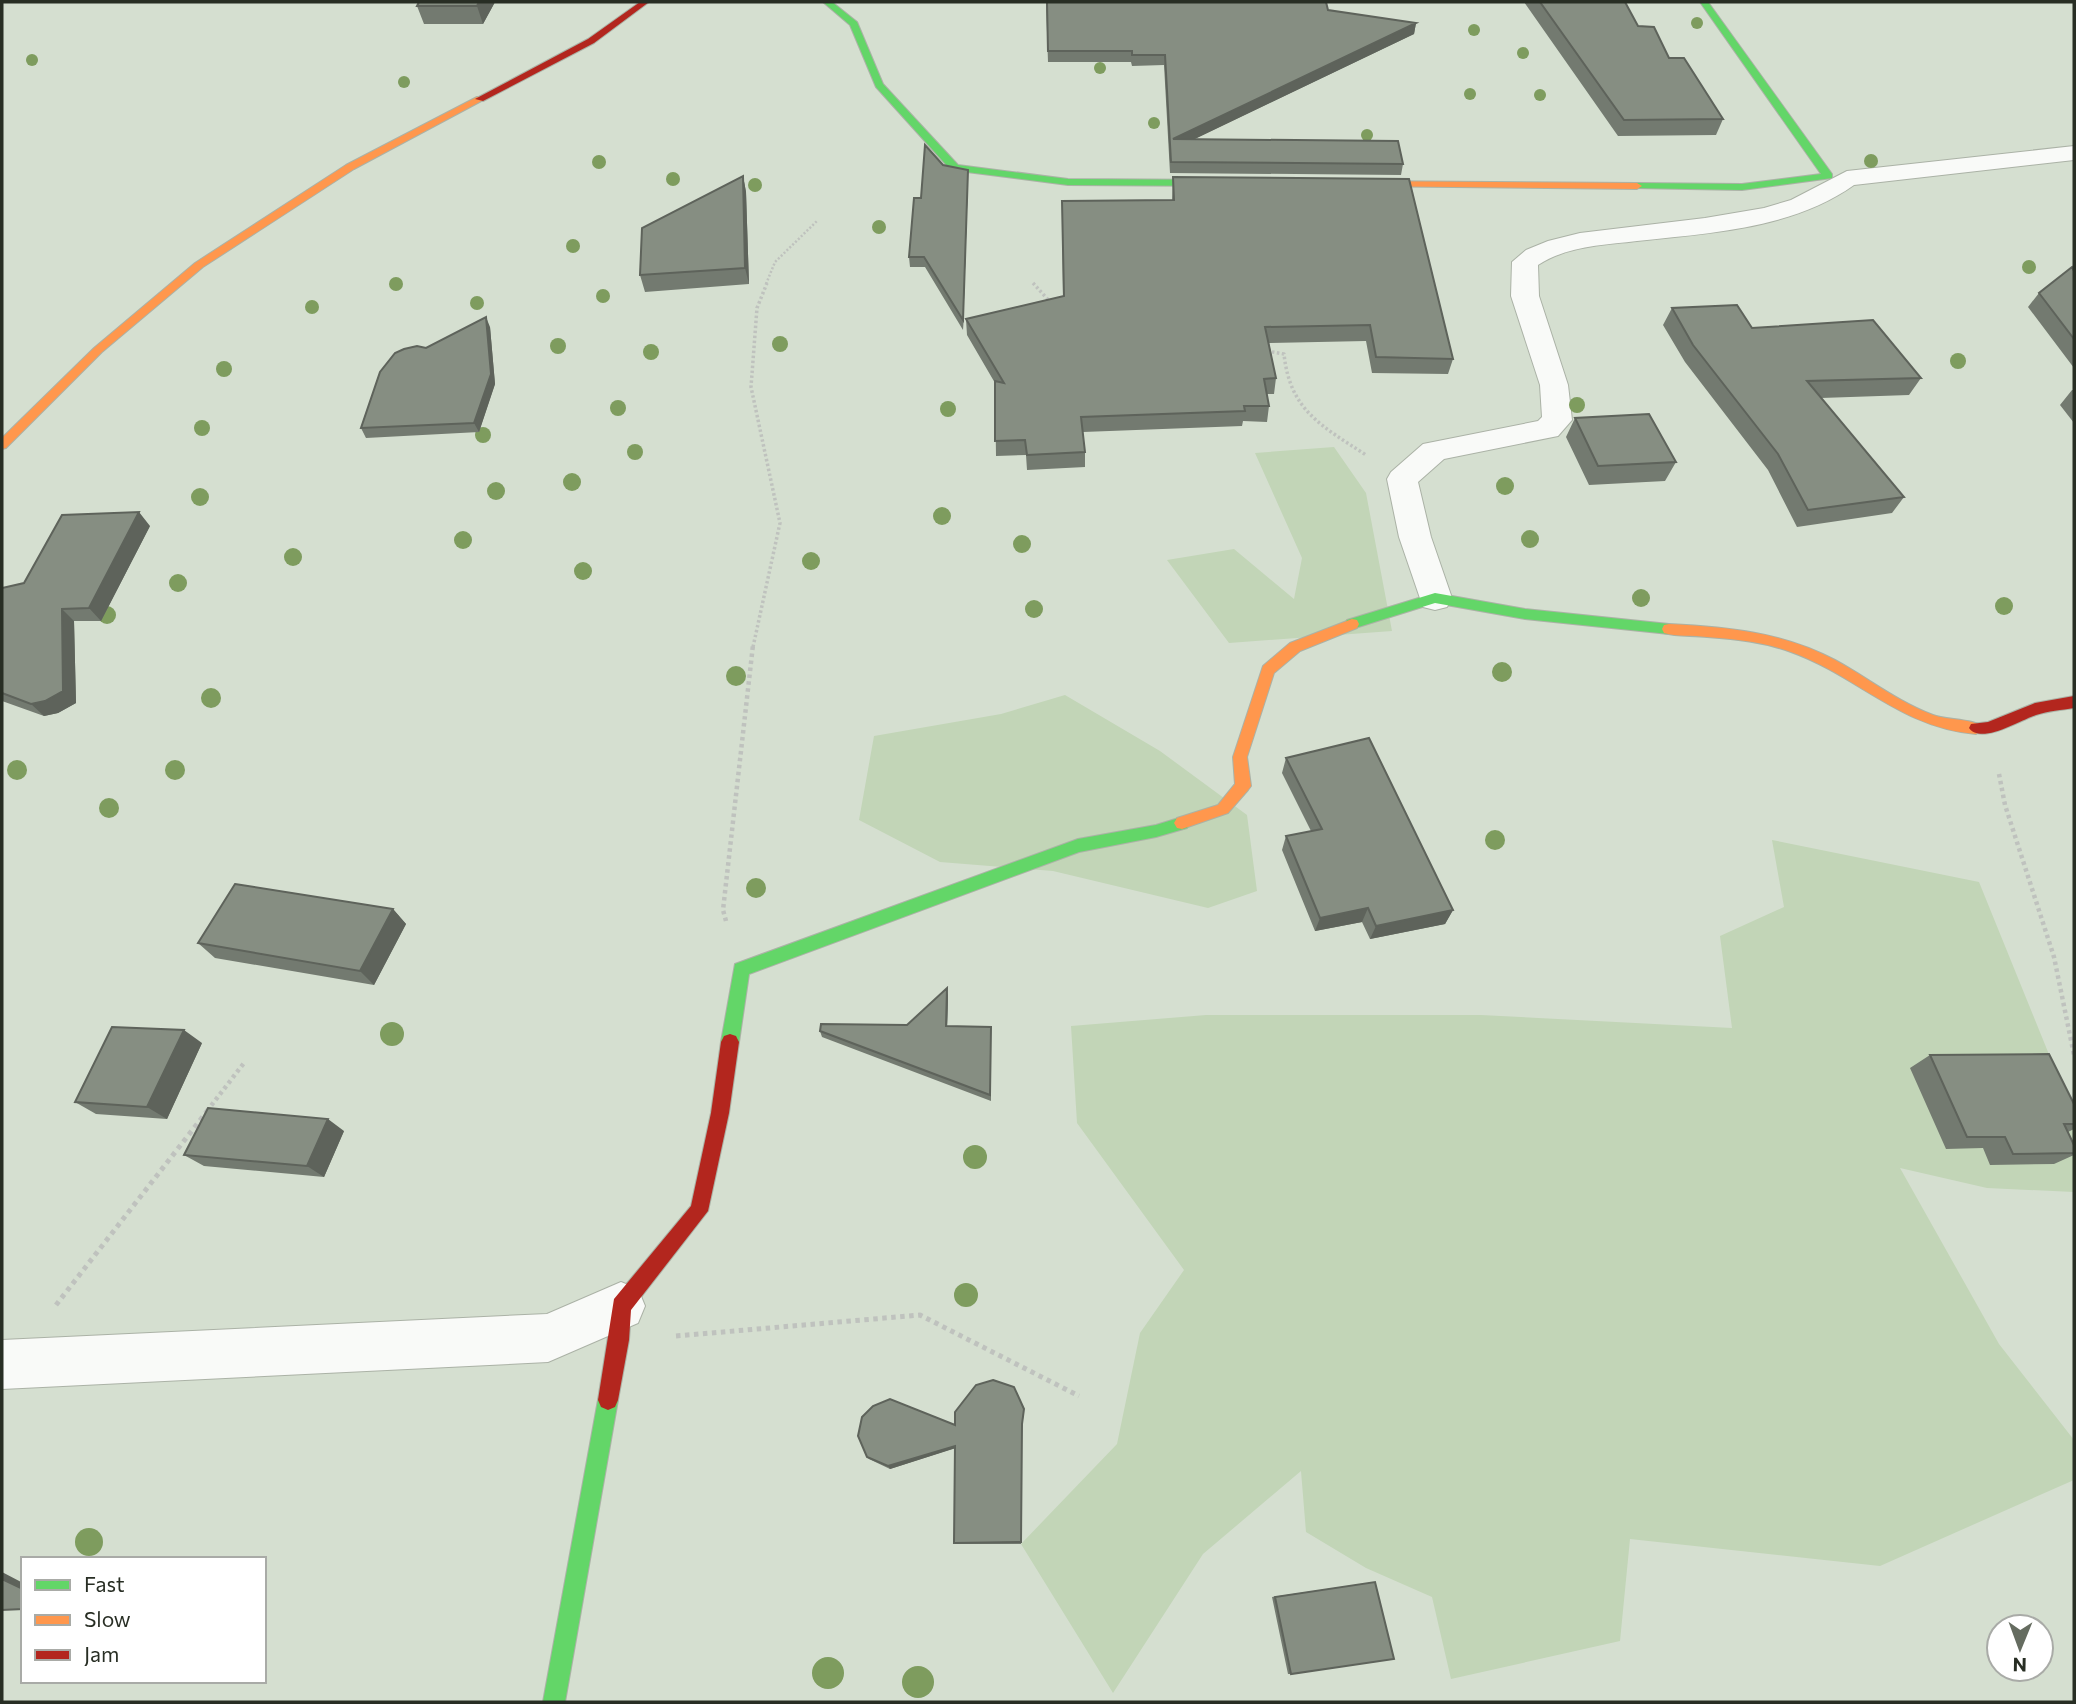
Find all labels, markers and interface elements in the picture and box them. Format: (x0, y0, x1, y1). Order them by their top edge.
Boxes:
legend (21, 1557, 266, 1683)
text: Fast (84, 1571, 125, 1596)
text: Slow (84, 1606, 131, 1631)
north arrow (1985, 1613, 2055, 1683)
text: Jam (84, 1641, 119, 1666)
text: N (2012, 1654, 2027, 1677)

